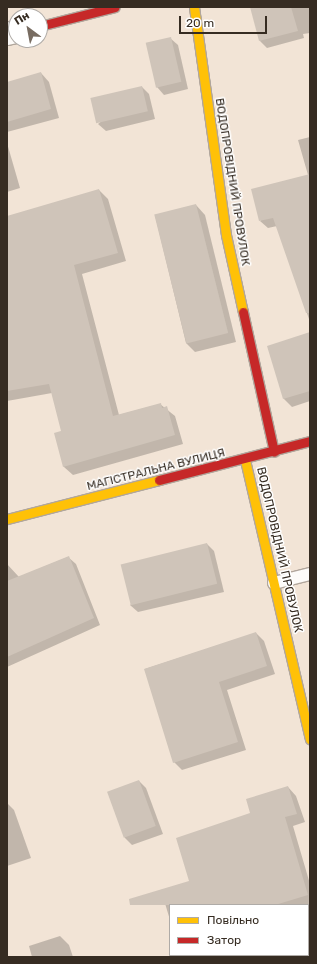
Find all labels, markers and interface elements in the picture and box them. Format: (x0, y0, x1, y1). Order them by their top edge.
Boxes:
north arrow (8, 8, 48, 48)
scale bar (181, 8, 269, 34)
text: Пн (12, 9, 32, 28)
text: 20 m (186, 16, 214, 30)
street label: ВОДОПРОВІДНИЙ ПРОВУЛОК (212, 97, 252, 267)
street label: МАГІСТРАЛЬНА ВУЛИЦЯ (85, 446, 227, 494)
street label: ВОДОПРОВІДНИЙ ПРОВУЛОК (253, 466, 305, 634)
legend (169, 904, 309, 956)
text: Повільно (207, 913, 259, 927)
text: Затор (207, 933, 241, 947)

